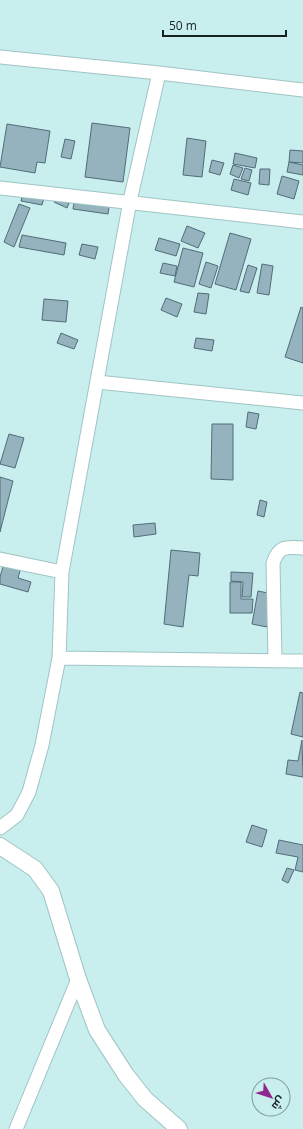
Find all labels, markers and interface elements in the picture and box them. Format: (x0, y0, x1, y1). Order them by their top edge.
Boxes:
scale bar (163, 12, 286, 38)
text: 50 m (169, 17, 197, 34)
north arrow (251, 1077, 291, 1117)
text: ش (269, 1093, 289, 1114)

